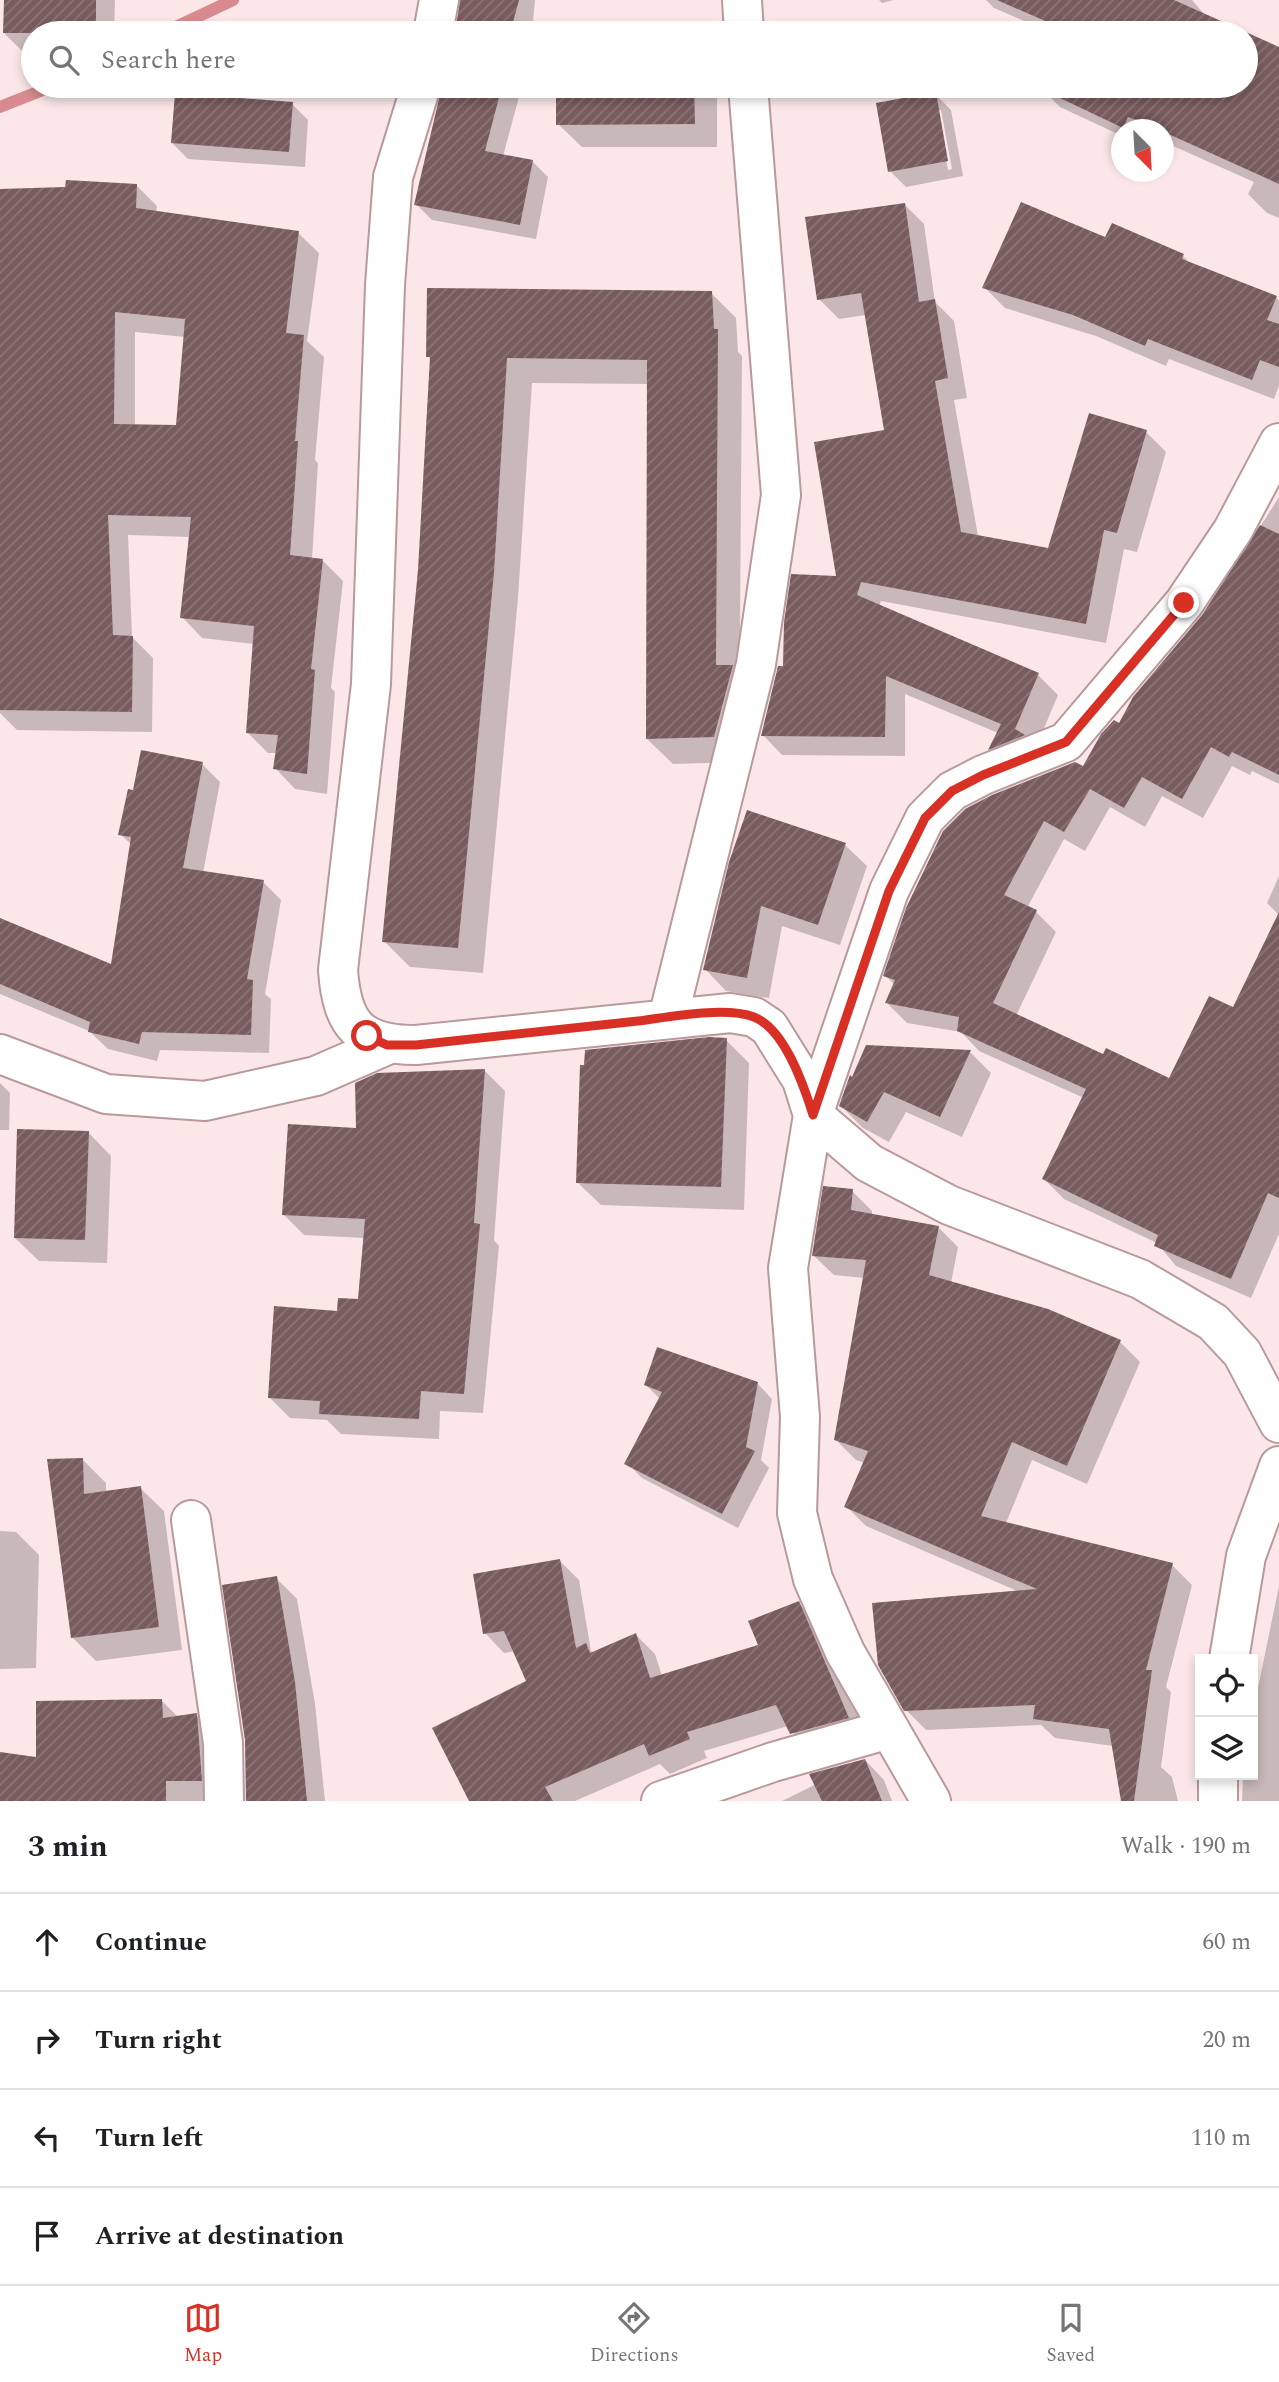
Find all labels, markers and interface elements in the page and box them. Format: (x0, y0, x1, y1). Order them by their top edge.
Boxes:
search box (21, 21, 1258, 98)
text: Search here (101, 40, 236, 80)
icon: search (45, 41, 83, 79)
north arrow (1111, 119, 1174, 182)
route end (1168, 587, 1199, 618)
route start (351, 1020, 382, 1051)
map controls (1195, 1654, 1258, 1780)
button: locate (1195, 1654, 1258, 1717)
button: layers (1195, 1717, 1258, 1780)
text: 3 min (28, 1824, 108, 1870)
text: Walk · 190 m (1121, 1829, 1251, 1864)
text: Continue (95, 1922, 207, 1962)
icon: ahead (28, 1923, 66, 1961)
text: 60 m (1202, 1925, 1251, 1960)
text: Turn right (95, 2020, 222, 2060)
icon: right (28, 2021, 66, 2059)
text: 20 m (1202, 2023, 1251, 2058)
text: Turn left (95, 2118, 203, 2158)
icon: left (28, 2119, 66, 2157)
text: 110 m (1191, 2121, 1251, 2156)
text: Arrive at destination (95, 2216, 344, 2256)
icon: arrive (28, 2217, 66, 2255)
tab: Map (184, 2299, 222, 2370)
tab: Directions (590, 2299, 679, 2370)
tab: Saved (1046, 2299, 1095, 2370)

